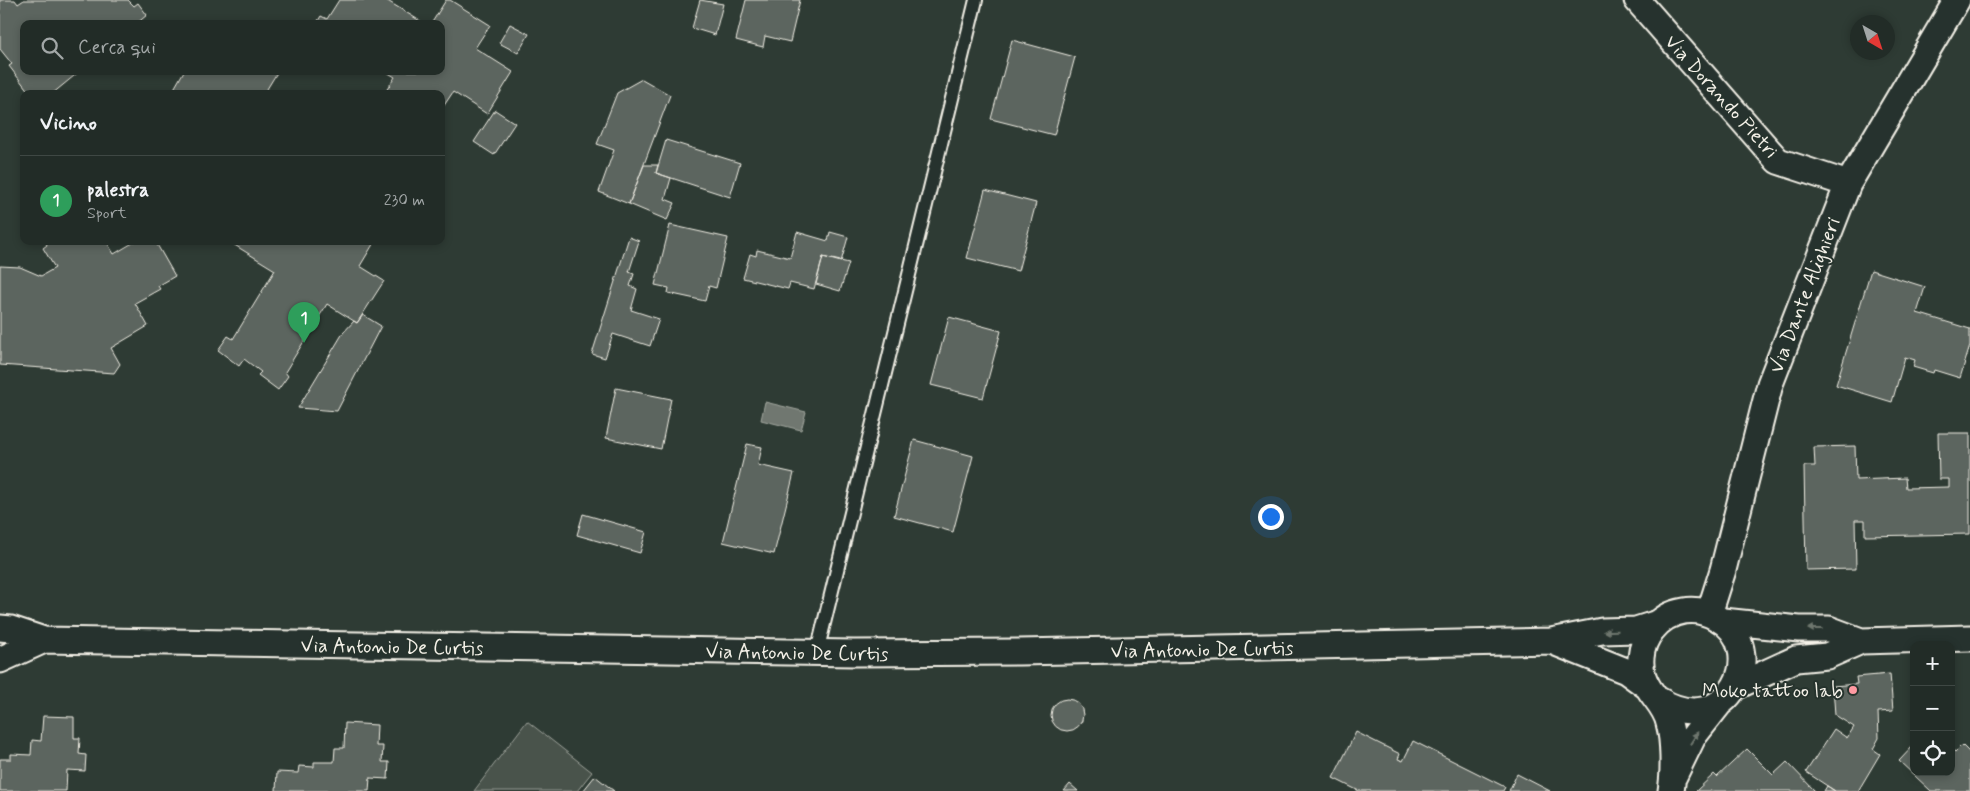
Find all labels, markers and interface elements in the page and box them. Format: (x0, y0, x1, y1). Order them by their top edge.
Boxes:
north arrow (1850, 15, 1895, 60)
search box (20, 20, 445, 75)
street label: Via Dorando Pietri (1658, 29, 1784, 165)
icon: search (38, 34, 66, 62)
text: Cerca qui (78, 35, 156, 60)
text: Vicino (40, 109, 97, 137)
text: palestra (87, 178, 149, 203)
text: 1 (52, 190, 60, 211)
text: 230 m (384, 190, 425, 211)
text: Sport (87, 203, 127, 224)
street label: Via Dante Alighieri (1763, 214, 1848, 377)
pin: 1 (288, 302, 320, 343)
your location (1258, 504, 1284, 530)
one-way arrow (1806, 625, 1822, 633)
one-way arrow (1603, 627, 1619, 635)
street label: Via Antonio De Curtis (300, 632, 484, 663)
street label: Via Antonio De Curtis (1110, 635, 1294, 666)
street label: Via Antonio De Curtis (705, 638, 889, 669)
map controls (1910, 641, 1955, 776)
button: + (1910, 641, 1955, 686)
place label: Moko tattoo lab (1702, 678, 1843, 705)
marker: Moko tattoo lab (1847, 684, 1859, 696)
button: − (1910, 686, 1955, 731)
one-way arrow (1689, 731, 1698, 745)
button: locate (1910, 731, 1955, 776)

